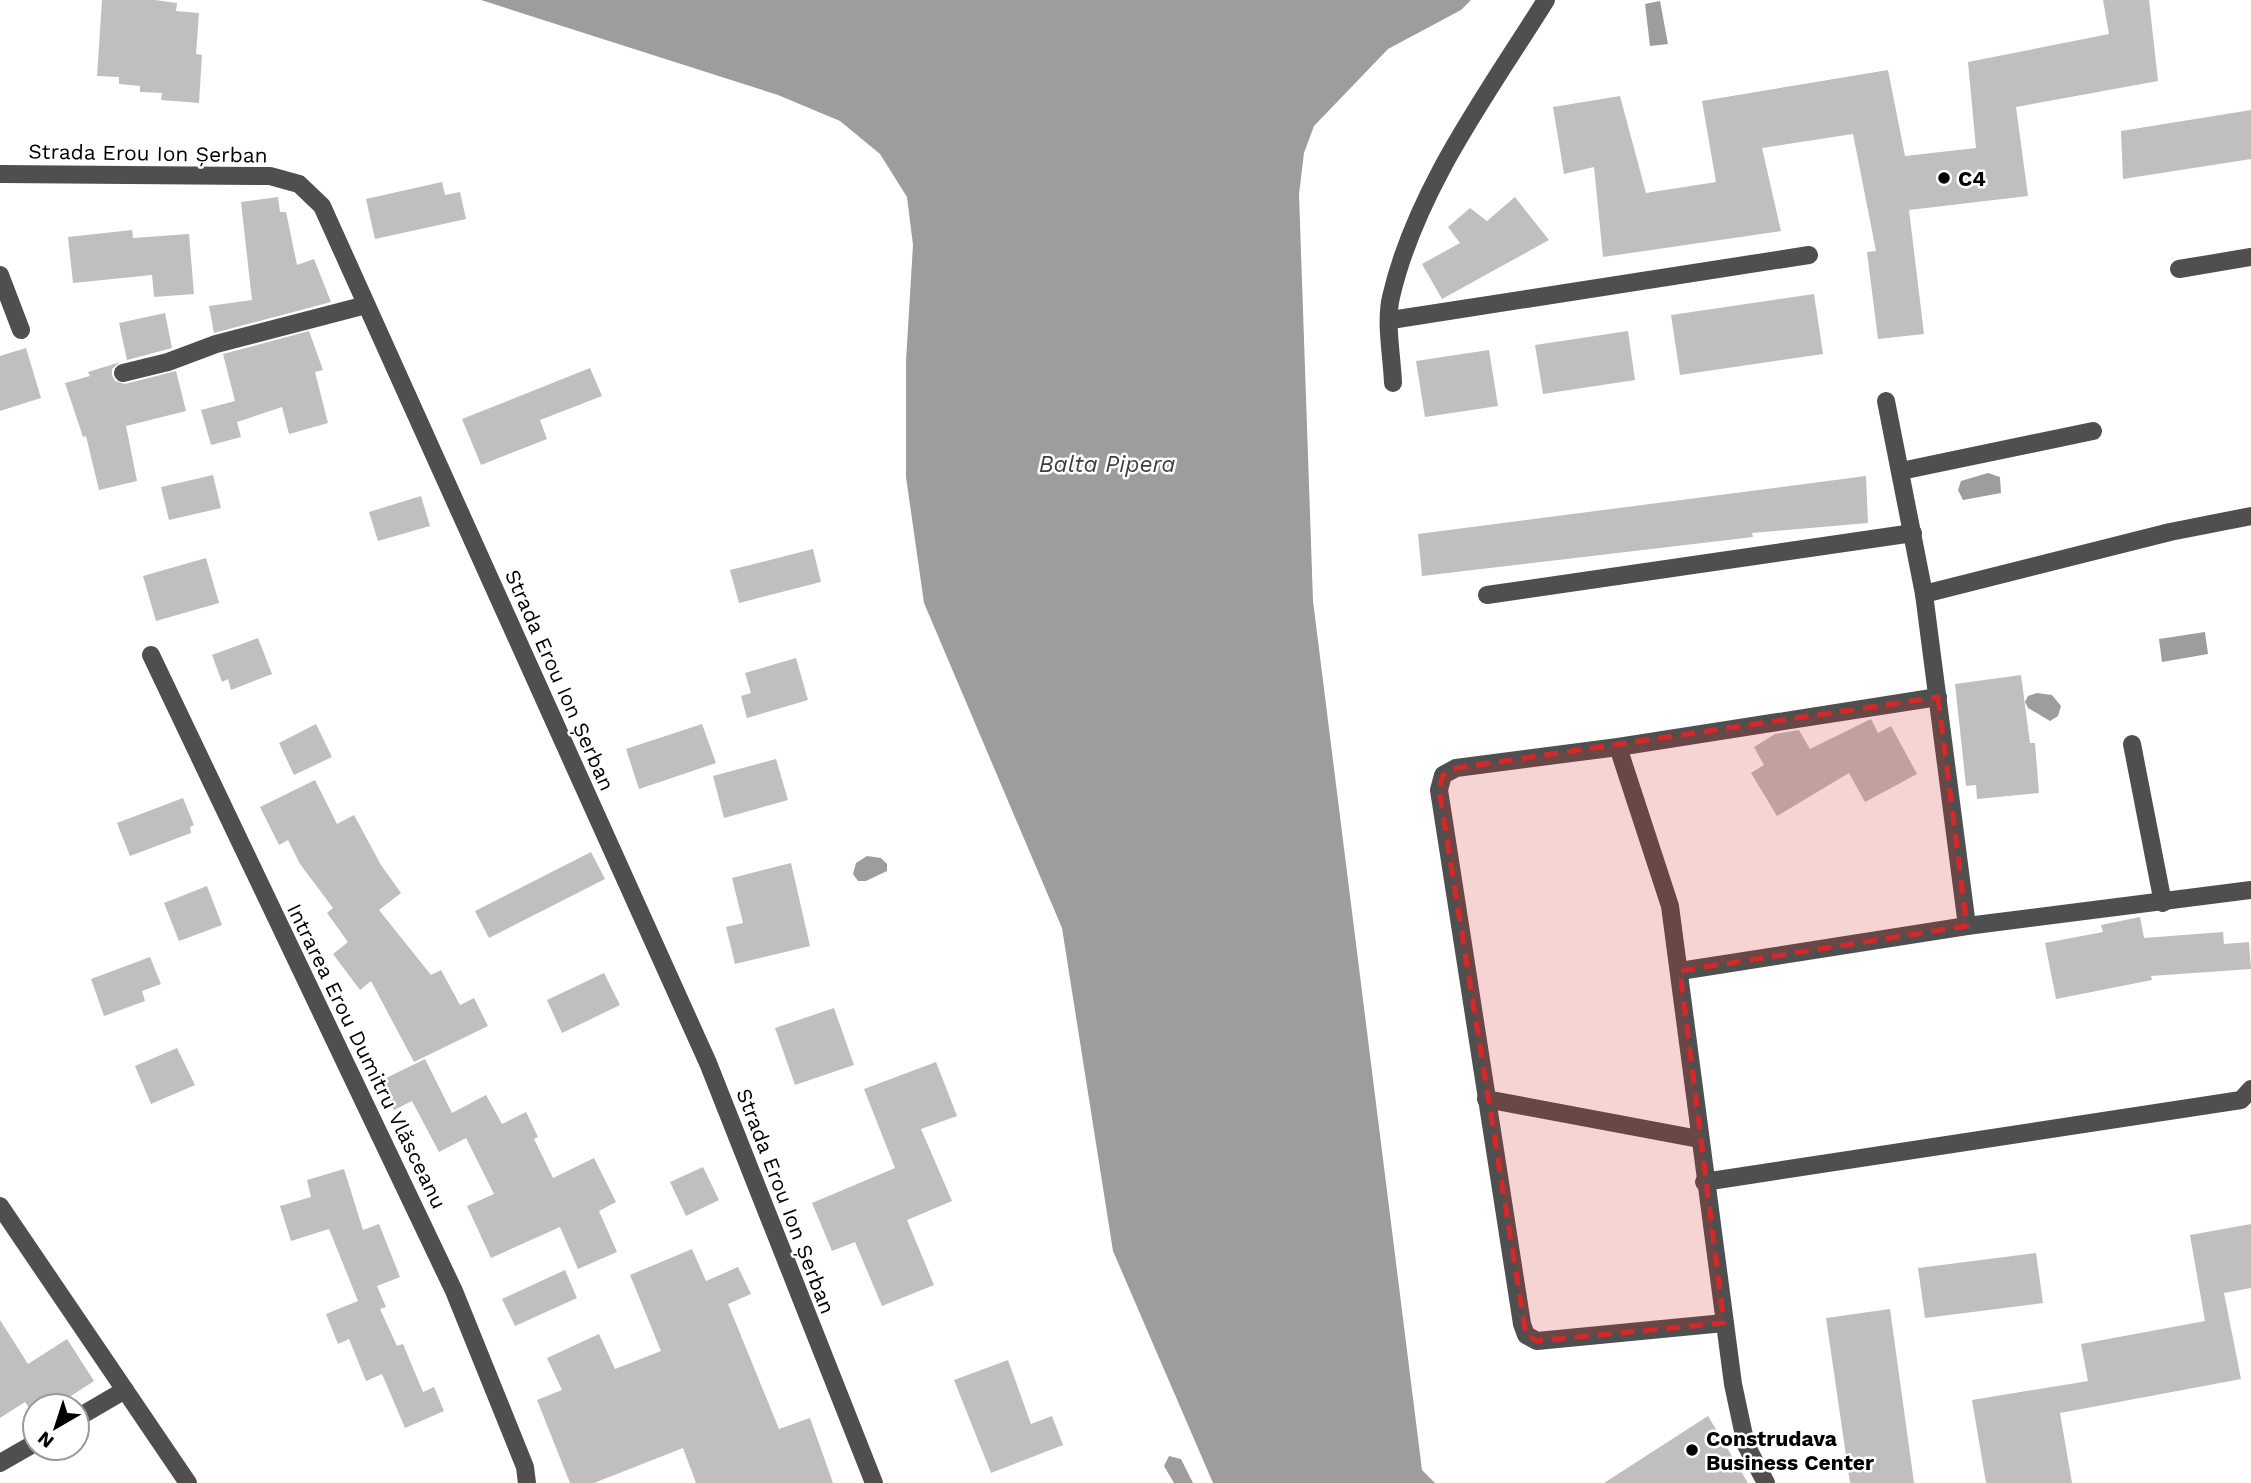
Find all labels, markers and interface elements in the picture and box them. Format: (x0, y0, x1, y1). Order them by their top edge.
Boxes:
street label: Strada Erou Ion Șerban (28, 138, 268, 168)
place label: C4 (1958, 166, 1986, 191)
marker: C4 (1936, 170, 1952, 186)
water label: Balta Pipera (1039, 451, 1175, 478)
street label: Strada Erou Ion Șerban (500, 566, 620, 794)
street label: Intrarea Erou Dumitru Vlăsceanu (282, 899, 452, 1213)
street label: Strada Erou Ion Șerban (731, 1085, 841, 1317)
north arrow (21, 1392, 91, 1462)
text: N (33, 1426, 58, 1453)
place label: Construdava Business Center (1706, 1426, 1874, 1475)
marker: Construdava Business Center (1684, 1442, 1700, 1458)

